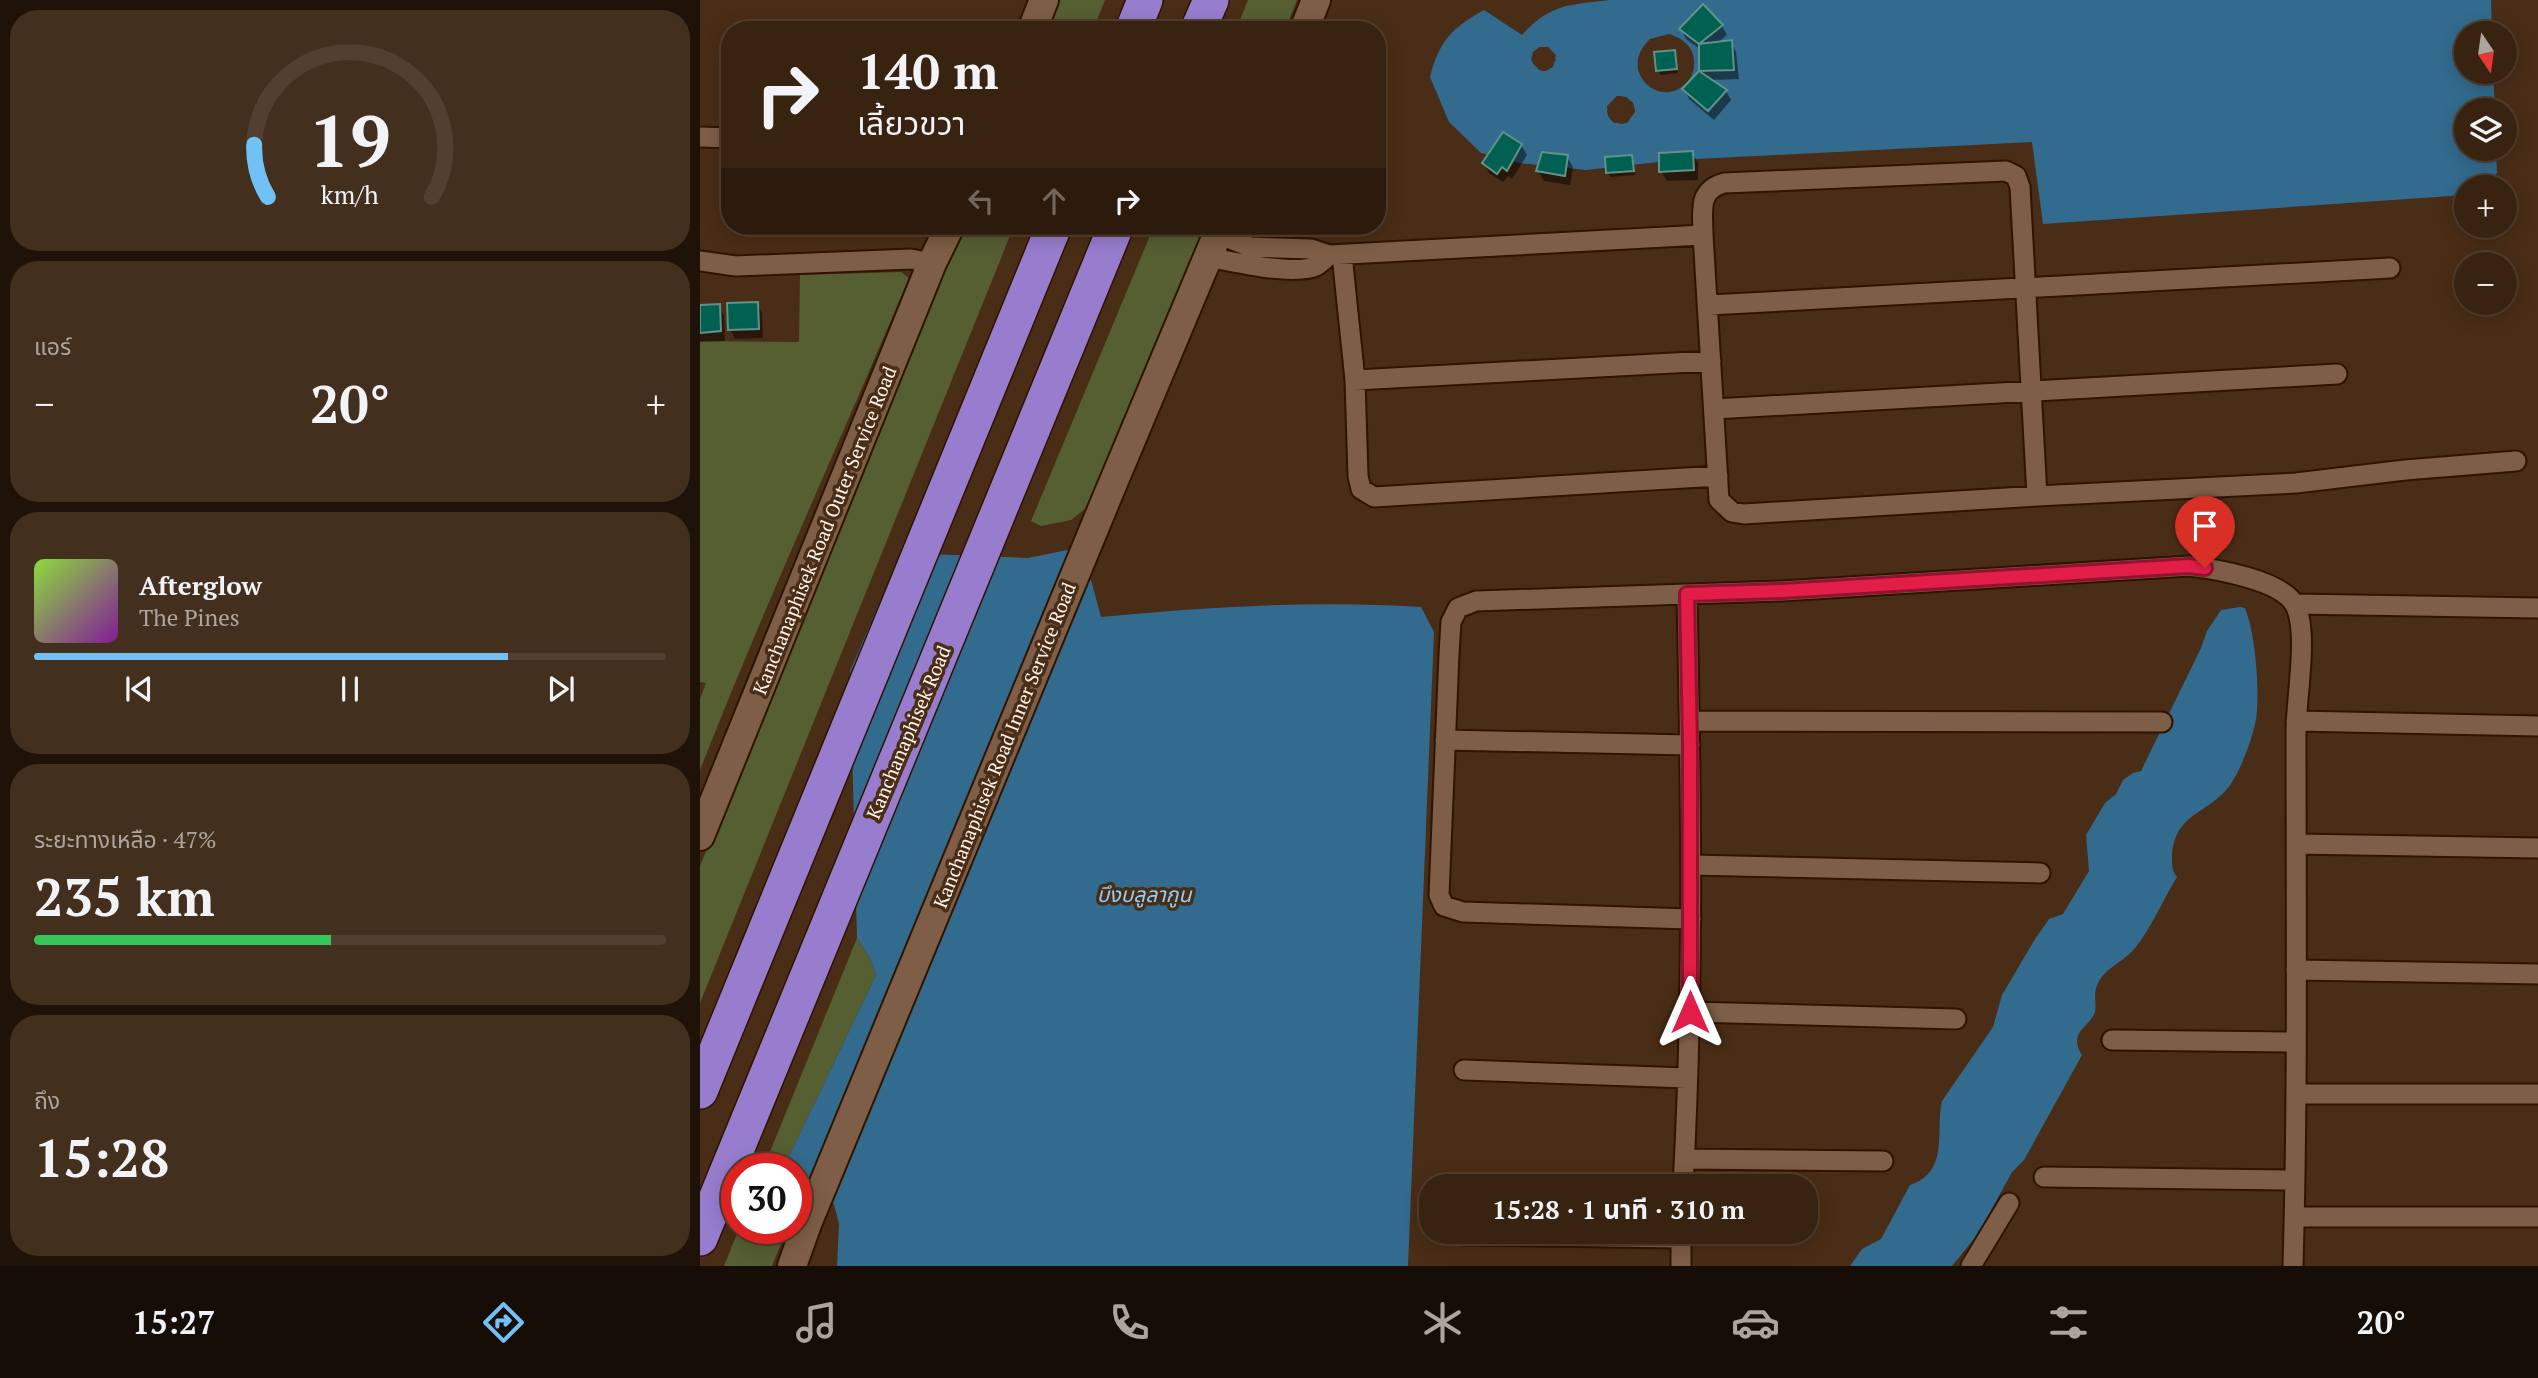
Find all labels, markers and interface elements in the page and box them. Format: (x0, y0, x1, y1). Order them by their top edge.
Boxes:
north arrow (2454, 21, 2516, 84)
map controls (2454, 21, 2517, 315)
text: 140 m (857, 38, 999, 103)
icon: right (742, 49, 833, 140)
text: 19 (309, 91, 391, 188)
button: layers (2454, 98, 2517, 161)
text: เลี้ยวขวา (857, 102, 965, 144)
button: + (2454, 175, 2517, 238)
text: km/h (321, 177, 379, 210)
icon: left (962, 182, 1000, 220)
icon: ahead (1035, 182, 1073, 220)
icon: right (1108, 182, 1146, 220)
button: − (2454, 252, 2517, 315)
text: แอร์ (34, 331, 71, 362)
street label: Kanchanaphisek Road Outer Service Road (747, 362, 902, 698)
text: 20° (310, 369, 390, 438)
text: − (34, 379, 54, 429)
text: + (646, 379, 666, 429)
pin (2175, 496, 2235, 568)
icon: arrive (2186, 507, 2224, 545)
text: Afterglow (139, 568, 262, 602)
street label: Kanchanaphisek Road Inner Service Road (927, 578, 1081, 911)
text: The Pines (139, 602, 240, 633)
street label: Kanchanaphisek Road (860, 641, 956, 822)
icon: previous (120, 670, 158, 708)
icon: pause (331, 670, 369, 708)
icon: next (542, 670, 580, 708)
text: ระยะทางเหลือ · 47% (34, 824, 217, 855)
text: 235 km (34, 862, 215, 931)
water label: บึงบลูลากูน (1097, 880, 1192, 908)
position arrow (1653, 975, 1727, 1049)
text: ถึง (34, 1085, 60, 1116)
text: 15:28 (34, 1123, 169, 1192)
speed limit sign: 30 (721, 1153, 812, 1244)
text: 15:28 · 1 นาที · 310 m (1492, 1192, 1745, 1226)
icon: directions (479, 1298, 528, 1347)
icon: music (792, 1298, 841, 1347)
icon: phone (1105, 1298, 1154, 1347)
icon: climate (1418, 1298, 1467, 1347)
icon: car (1731, 1298, 1780, 1347)
icon: filters (2044, 1298, 2093, 1347)
text: 15:27 (132, 1301, 215, 1343)
text: 20° (2357, 1301, 2406, 1343)

